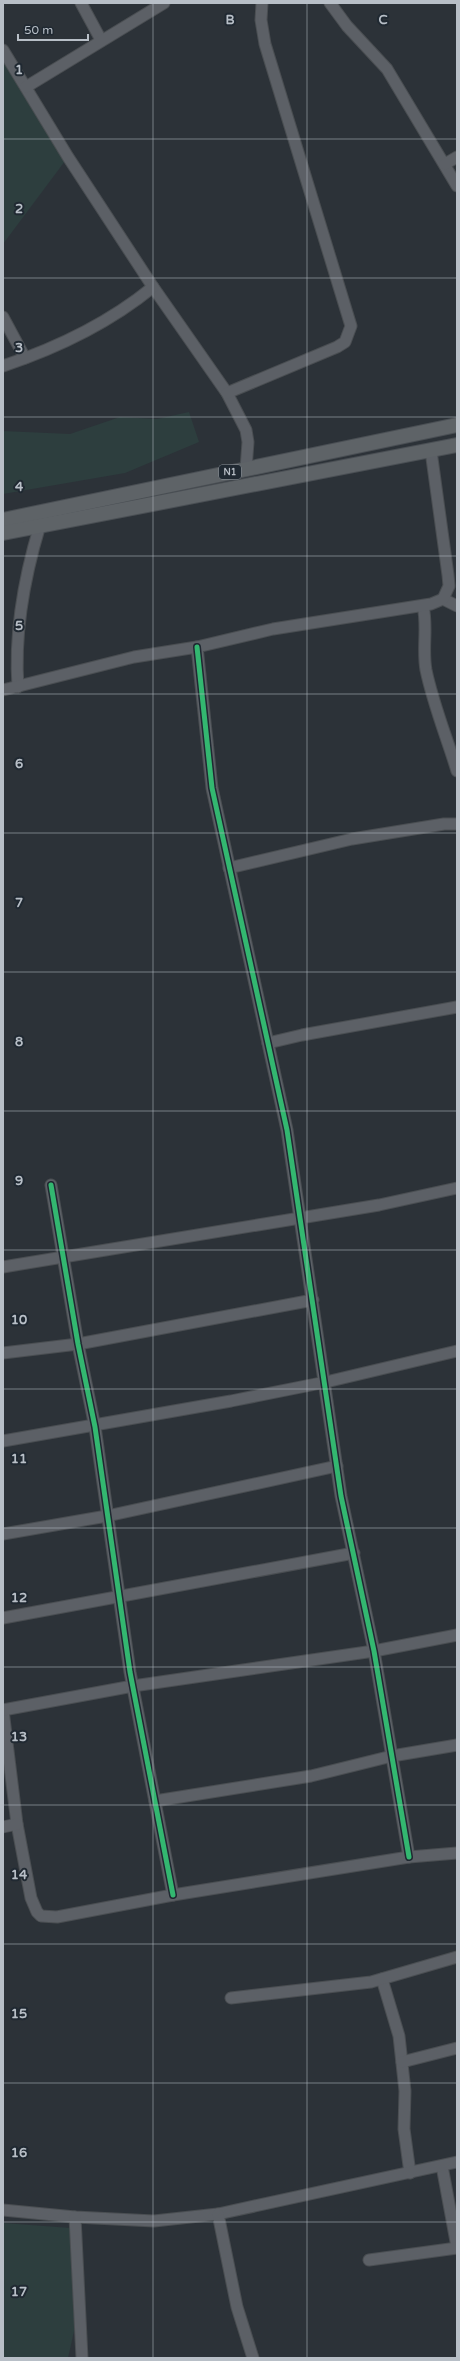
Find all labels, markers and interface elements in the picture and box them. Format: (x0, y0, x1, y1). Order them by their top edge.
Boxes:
text: B (225, 12, 235, 28)
text: C (378, 12, 388, 28)
scale bar (18, 16, 88, 42)
text: 50 m (24, 23, 53, 37)
text: 1 (15, 62, 23, 78)
text: 2 (15, 201, 23, 217)
text: 3 (15, 340, 23, 356)
road number: N1 (219, 465, 241, 479)
text: 4 (15, 479, 24, 495)
text: 5 (15, 618, 23, 634)
text: 6 (15, 756, 23, 772)
text: 7 (15, 895, 23, 911)
text: 8 (15, 1034, 23, 1050)
text: 9 (15, 1173, 23, 1189)
text: 10 (11, 1312, 27, 1328)
text: 11 (11, 1451, 27, 1467)
text: 12 (11, 1590, 27, 1606)
text: 13 (11, 1729, 27, 1745)
text: 14 (11, 1867, 28, 1883)
text: 15 (11, 2006, 27, 2022)
text: 16 (11, 2145, 27, 2161)
text: 17 (11, 2284, 27, 2300)

